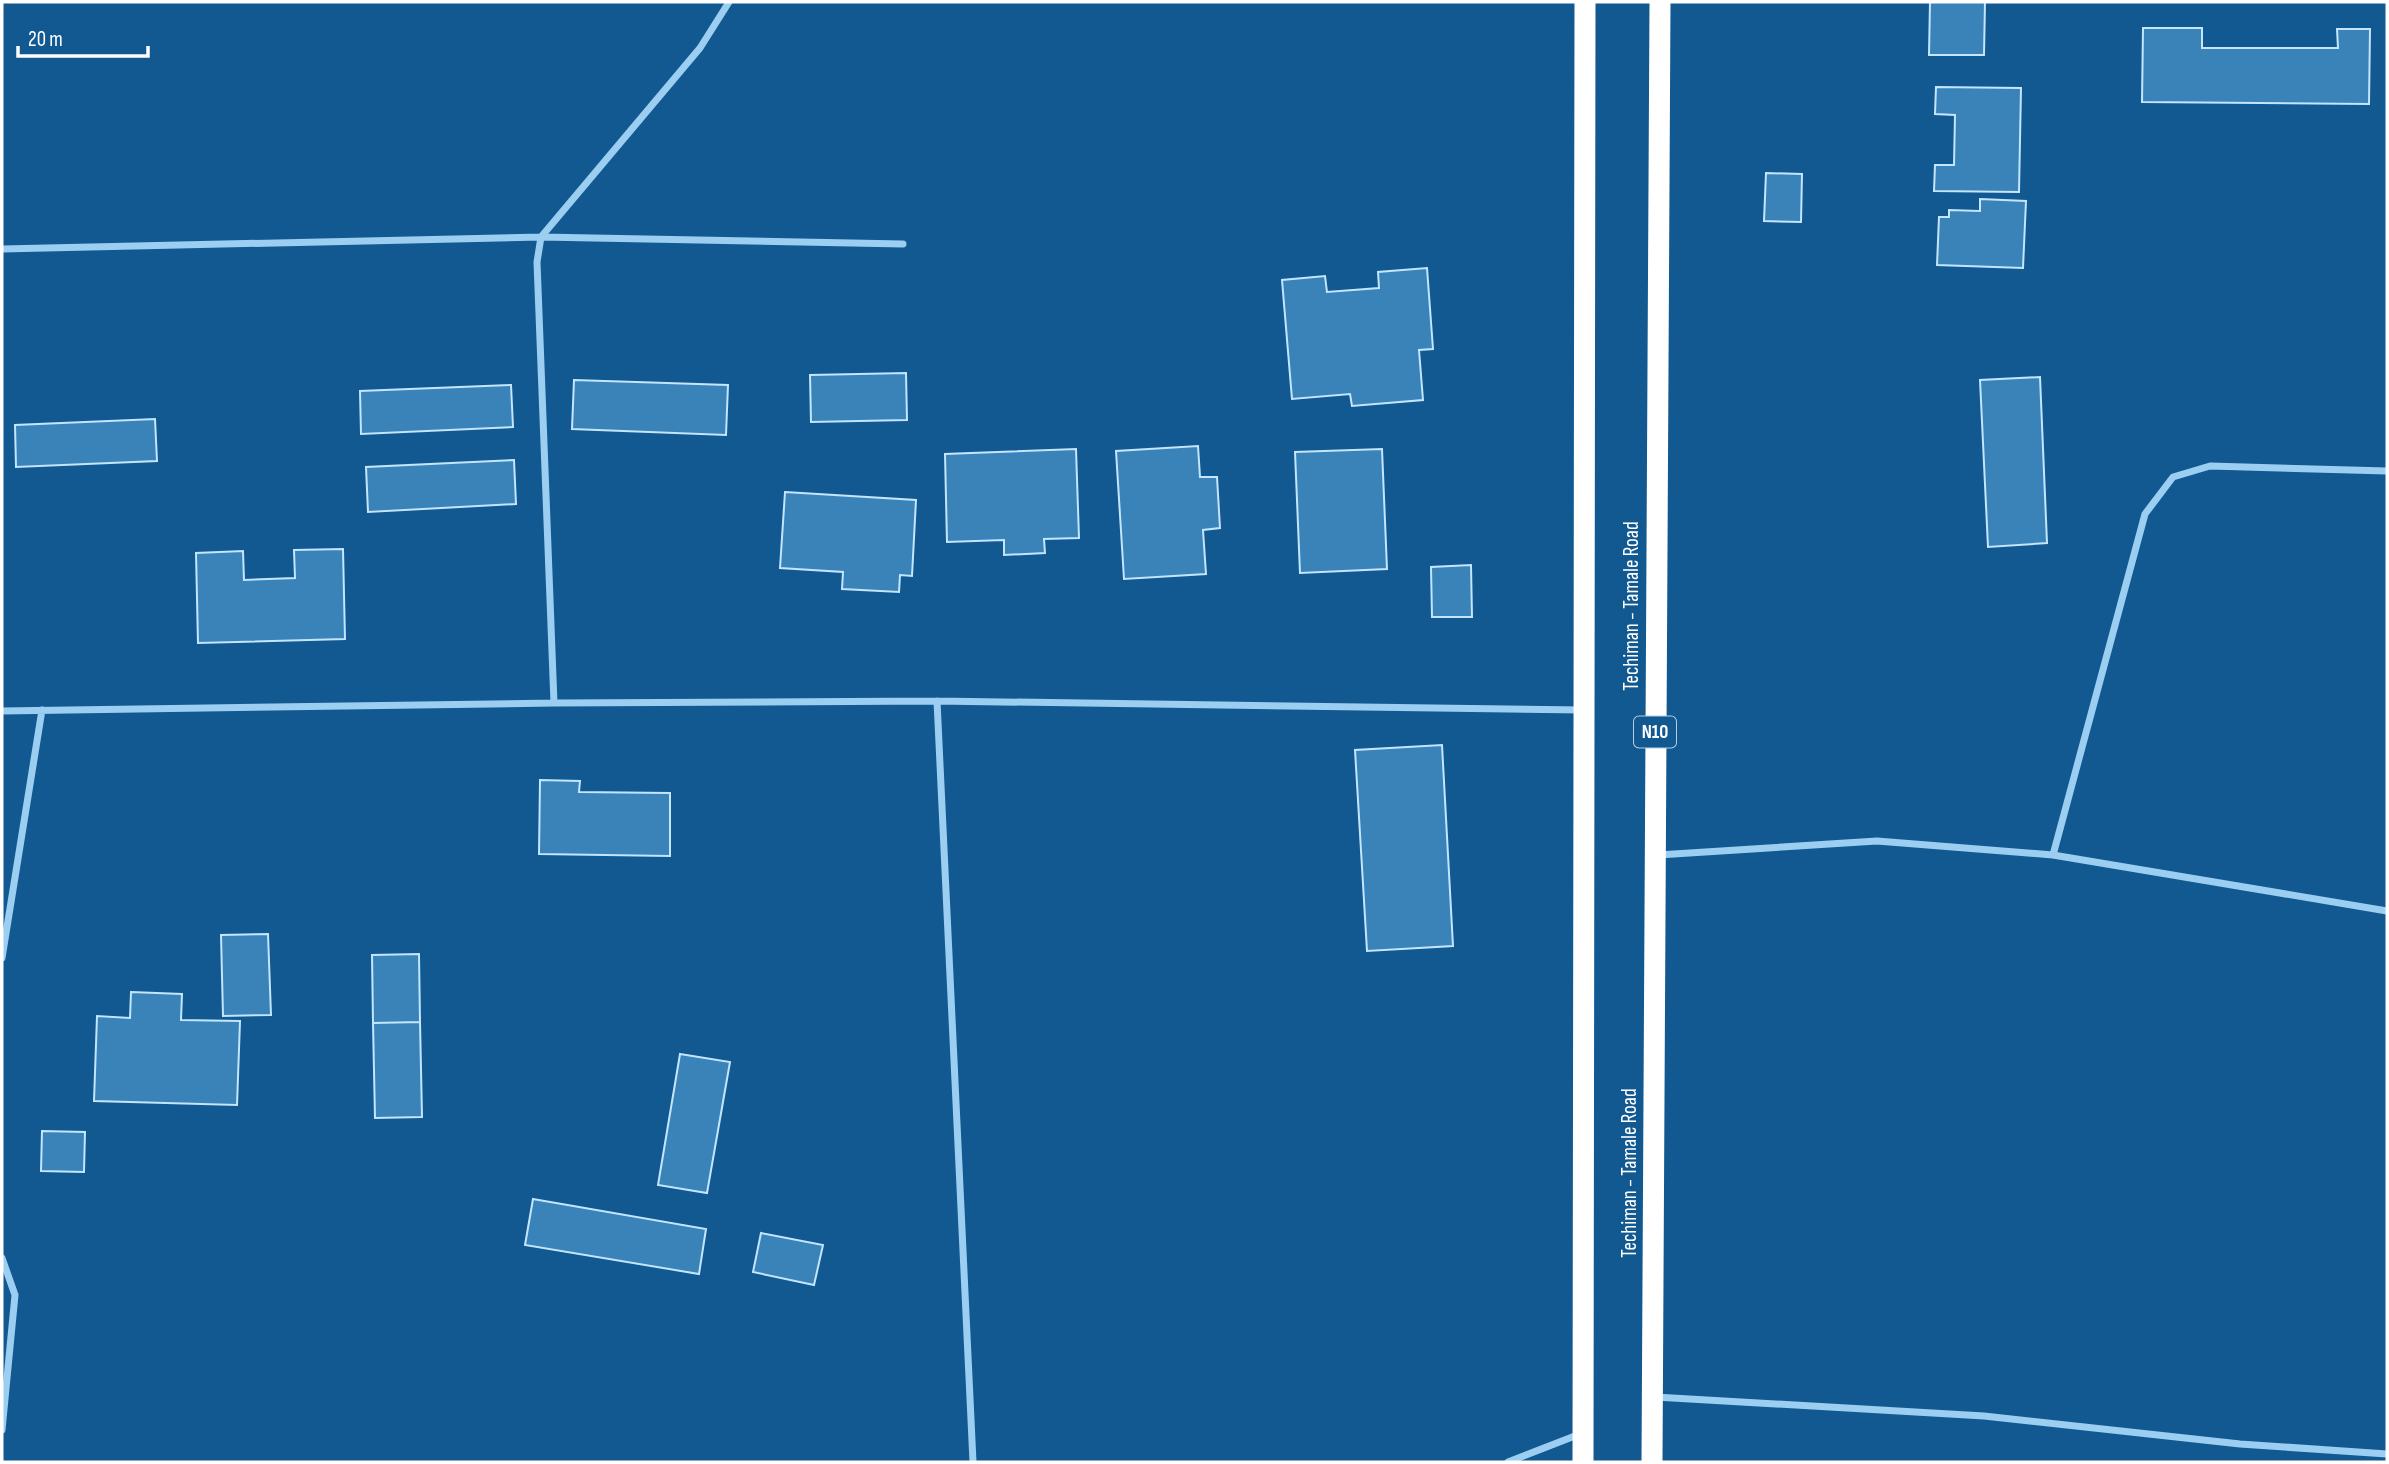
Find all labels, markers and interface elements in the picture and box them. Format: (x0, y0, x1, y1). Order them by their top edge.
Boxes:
scale bar (18, 14, 147, 58)
text: 20 m (28, 27, 63, 52)
street label: Techiman - Tamale Road (1619, 521, 1644, 691)
road number: N10 (1634, 716, 1676, 748)
street label: Techiman - Tamale Road (1617, 1088, 1642, 1258)

